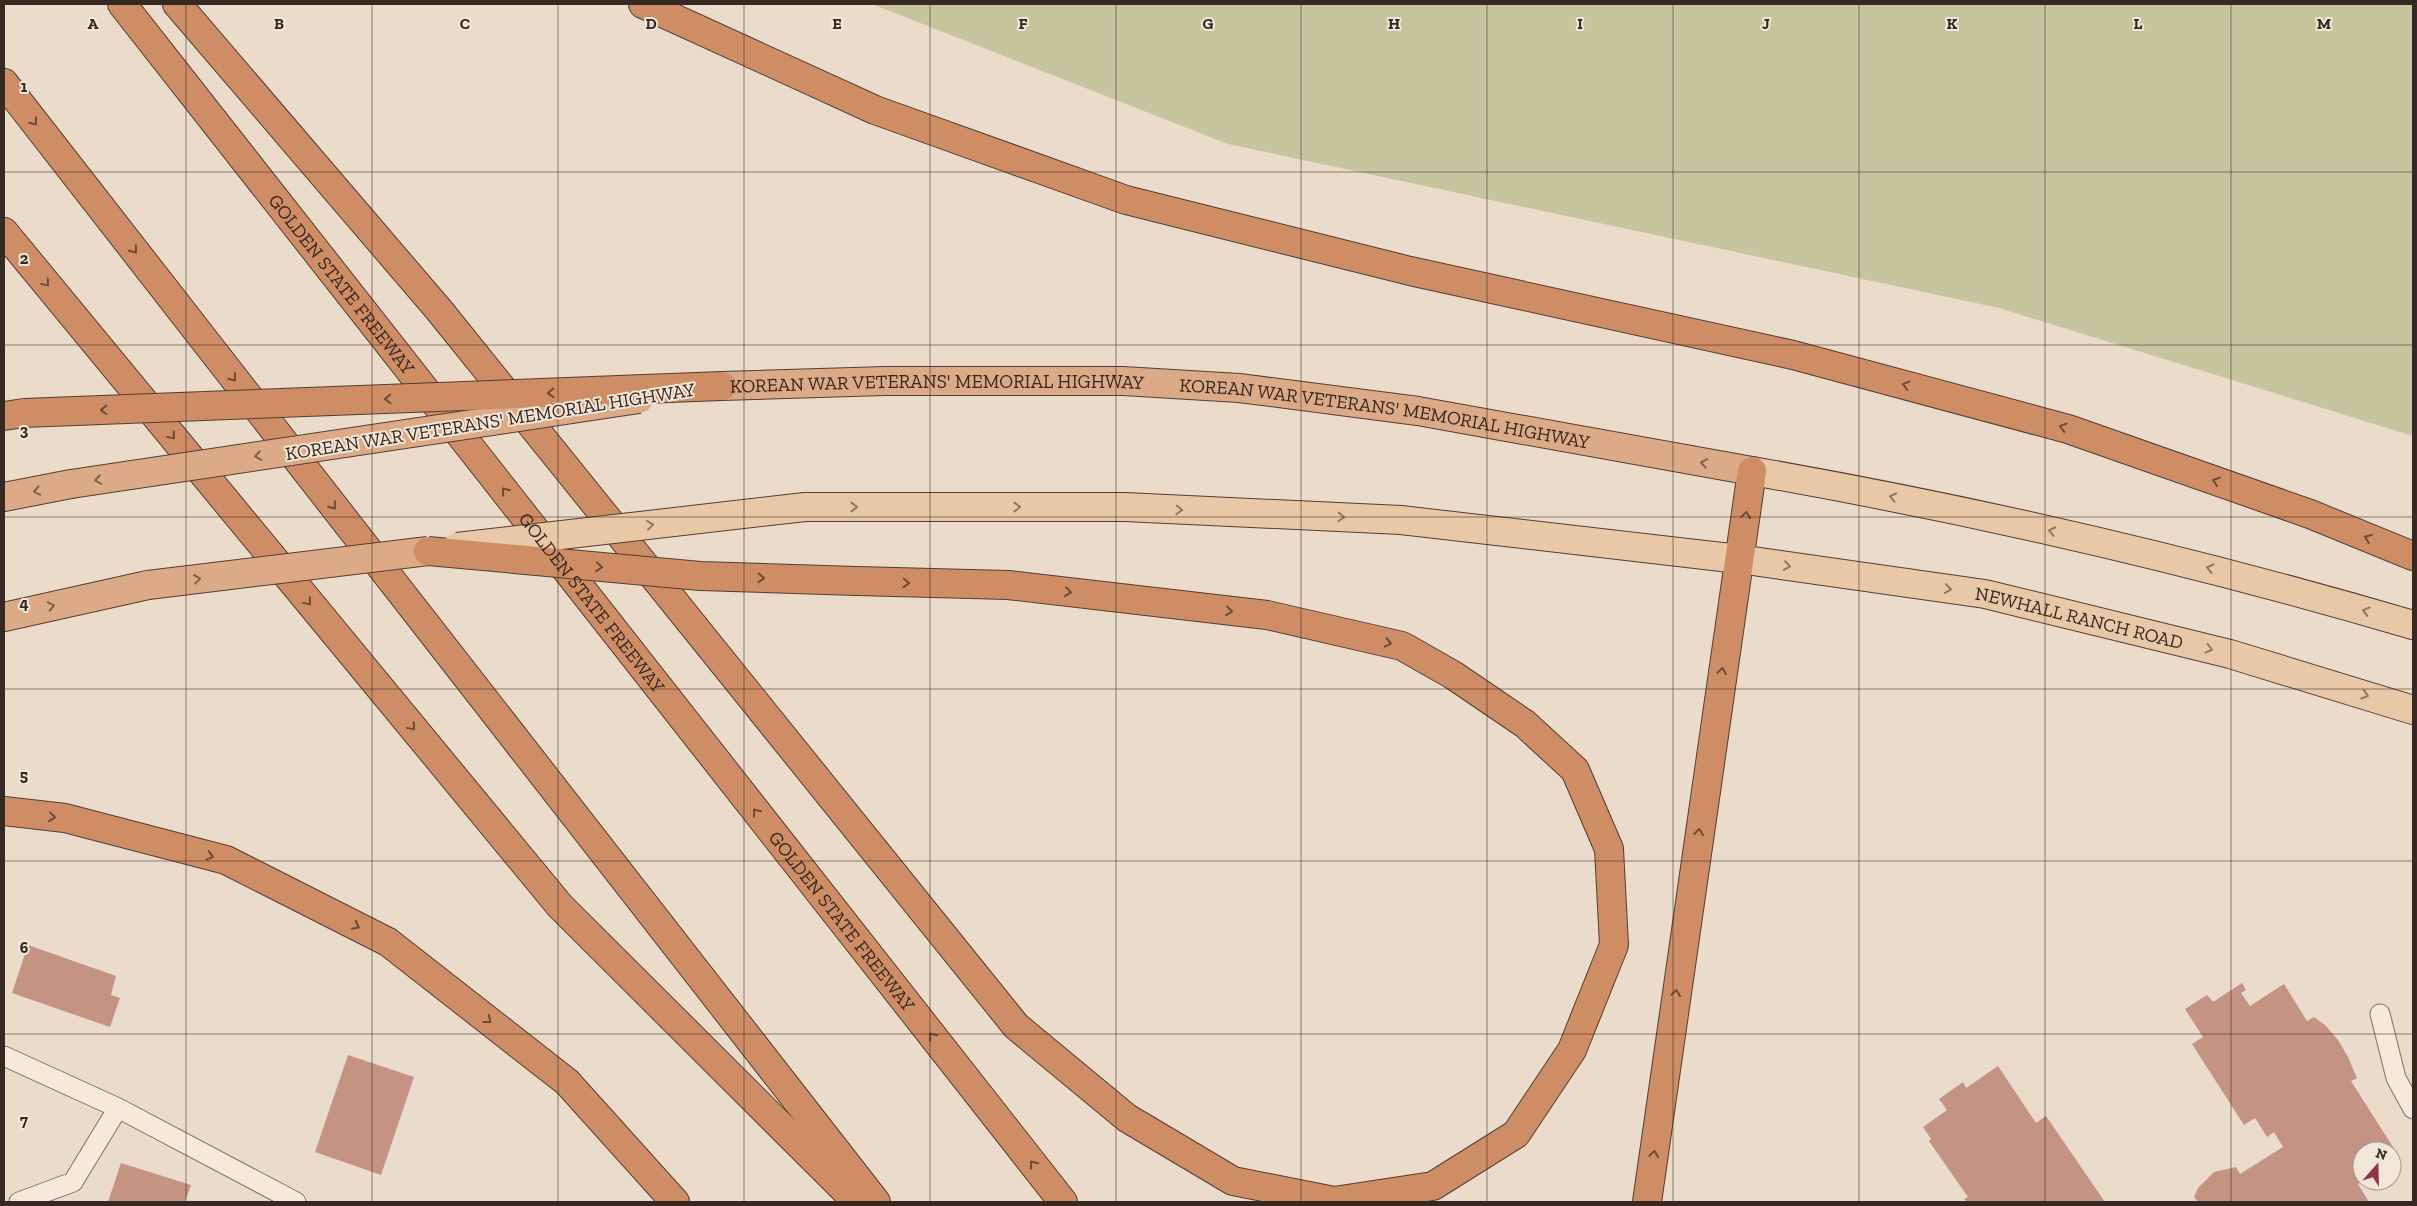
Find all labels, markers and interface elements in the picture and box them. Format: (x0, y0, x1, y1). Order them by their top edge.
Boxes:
text: A (88, 14, 99, 33)
text: B (274, 14, 284, 33)
text: C (460, 14, 470, 33)
text: D (645, 14, 657, 33)
text: E (832, 14, 842, 33)
text: F (1018, 14, 1028, 33)
text: G (1203, 14, 1214, 33)
text: H (1388, 14, 1400, 33)
text: I (1577, 14, 1583, 33)
text: J (1762, 14, 1770, 33)
text: K (1947, 14, 1958, 33)
text: L (2134, 14, 2143, 33)
text: M (2317, 14, 2331, 33)
text: 1 (21, 77, 28, 96)
one-way arrow (28, 116, 37, 125)
street label: GOLDEN STATE FREEWAY (264, 189, 420, 379)
one-way arrow (128, 244, 136, 253)
text: 2 (20, 249, 29, 268)
one-way arrow (40, 278, 49, 287)
street label: KOREAN WAR VETERANS' MEMORIAL HIGHWAY (729, 370, 1145, 398)
one-way arrow (228, 372, 236, 381)
street label: KOREAN WAR VETERANS' MEMORIAL HIGHWAY (1179, 373, 1592, 454)
street label: KOREAN WAR VETERANS' MEMORIAL HIGHWAY (284, 378, 697, 465)
one-way arrow (1902, 381, 1910, 391)
one-way arrow (547, 388, 554, 398)
one-way arrow (384, 394, 392, 404)
one-way arrow (99, 405, 107, 415)
text: 3 (20, 421, 29, 440)
one-way arrow (2059, 423, 2067, 433)
one-way arrow (166, 430, 174, 439)
one-way arrow (254, 450, 262, 461)
one-way arrow (1700, 458, 1709, 468)
one-way arrow (93, 475, 102, 485)
one-way arrow (2212, 477, 2221, 487)
one-way arrow (33, 485, 42, 495)
one-way arrow (502, 488, 510, 497)
one-way arrow (1888, 492, 1897, 503)
one-way arrow (328, 500, 336, 509)
one-way arrow (850, 502, 858, 512)
one-way arrow (1013, 502, 1021, 512)
one-way arrow (1175, 504, 1183, 515)
street label: GOLDEN STATE FREEWAY (514, 508, 670, 698)
one-way arrow (1740, 511, 1750, 519)
one-way arrow (1338, 512, 1346, 522)
one-way arrow (647, 520, 655, 531)
one-way arrow (2047, 526, 2056, 537)
one-way arrow (2364, 534, 2373, 544)
one-way arrow (1783, 560, 1792, 570)
one-way arrow (595, 561, 603, 572)
one-way arrow (2205, 563, 2214, 574)
one-way arrow (757, 573, 765, 584)
one-way arrow (193, 574, 201, 585)
one-way arrow (902, 577, 910, 588)
street label: NEWHALL RANCH ROAD (1974, 582, 2186, 654)
one-way arrow (1945, 583, 1953, 594)
one-way arrow (1064, 586, 1072, 597)
text: 4 (19, 594, 29, 613)
one-way arrow (303, 596, 312, 605)
one-way arrow (47, 601, 56, 612)
one-way arrow (1226, 605, 1234, 616)
one-way arrow (2363, 607, 2371, 617)
one-way arrow (1384, 637, 1393, 647)
one-way arrow (2204, 643, 2213, 654)
one-way arrow (1716, 667, 1727, 675)
one-way arrow (2360, 689, 2368, 699)
one-way arrow (406, 721, 414, 730)
text: 5 (20, 766, 28, 785)
one-way arrow (754, 809, 762, 818)
one-way arrow (48, 811, 56, 822)
street label: GOLDEN STATE FREEWAY (764, 826, 920, 1016)
one-way arrow (1693, 828, 1704, 836)
one-way arrow (205, 850, 213, 860)
one-way arrow (351, 919, 360, 930)
text: 6 (20, 938, 29, 957)
one-way arrow (1670, 989, 1681, 997)
one-way arrow (482, 1014, 491, 1022)
one-way arrow (930, 1033, 938, 1042)
text: 7 (20, 1111, 28, 1130)
north arrow (2352, 1141, 2402, 1191)
text: N (2373, 1144, 2390, 1164)
one-way arrow (1648, 1150, 1659, 1158)
one-way arrow (1030, 1161, 1038, 1170)

